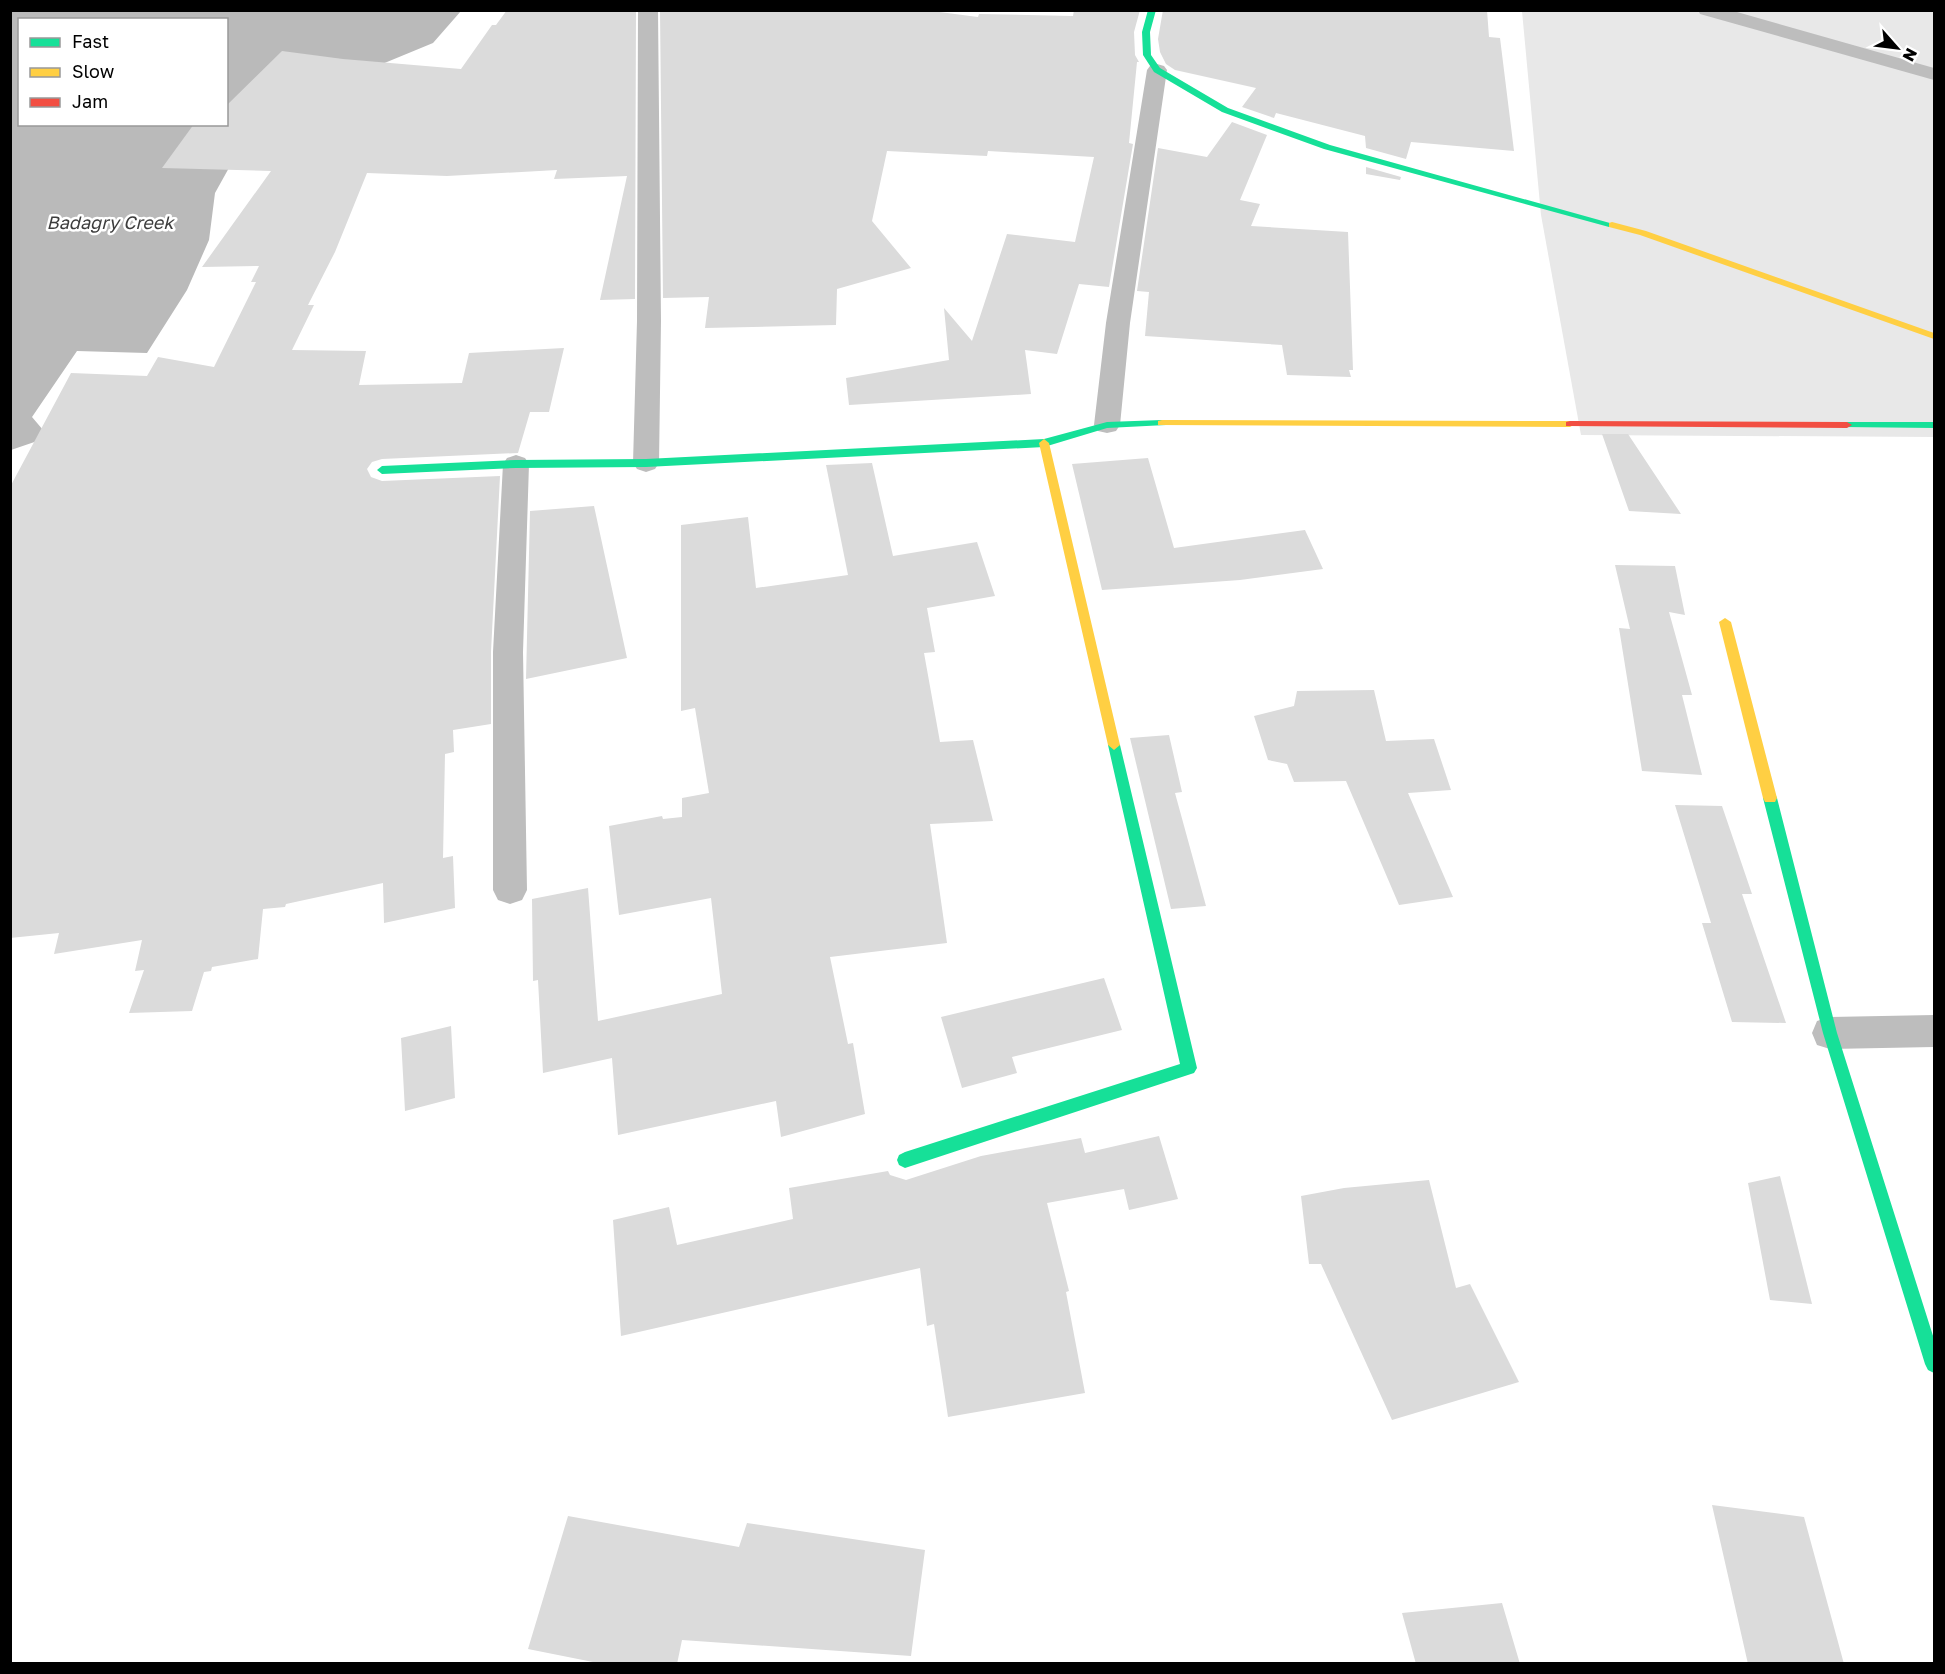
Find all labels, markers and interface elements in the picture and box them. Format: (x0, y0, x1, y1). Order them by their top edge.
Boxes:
legend (18, 18, 228, 126)
north arrow (1867, 18, 1927, 78)
text: Fast (72, 30, 109, 52)
text: N (1899, 45, 1922, 65)
text: Slow (72, 60, 115, 82)
text: Jam (72, 90, 108, 112)
water label: Badagry Creek (47, 211, 175, 233)

